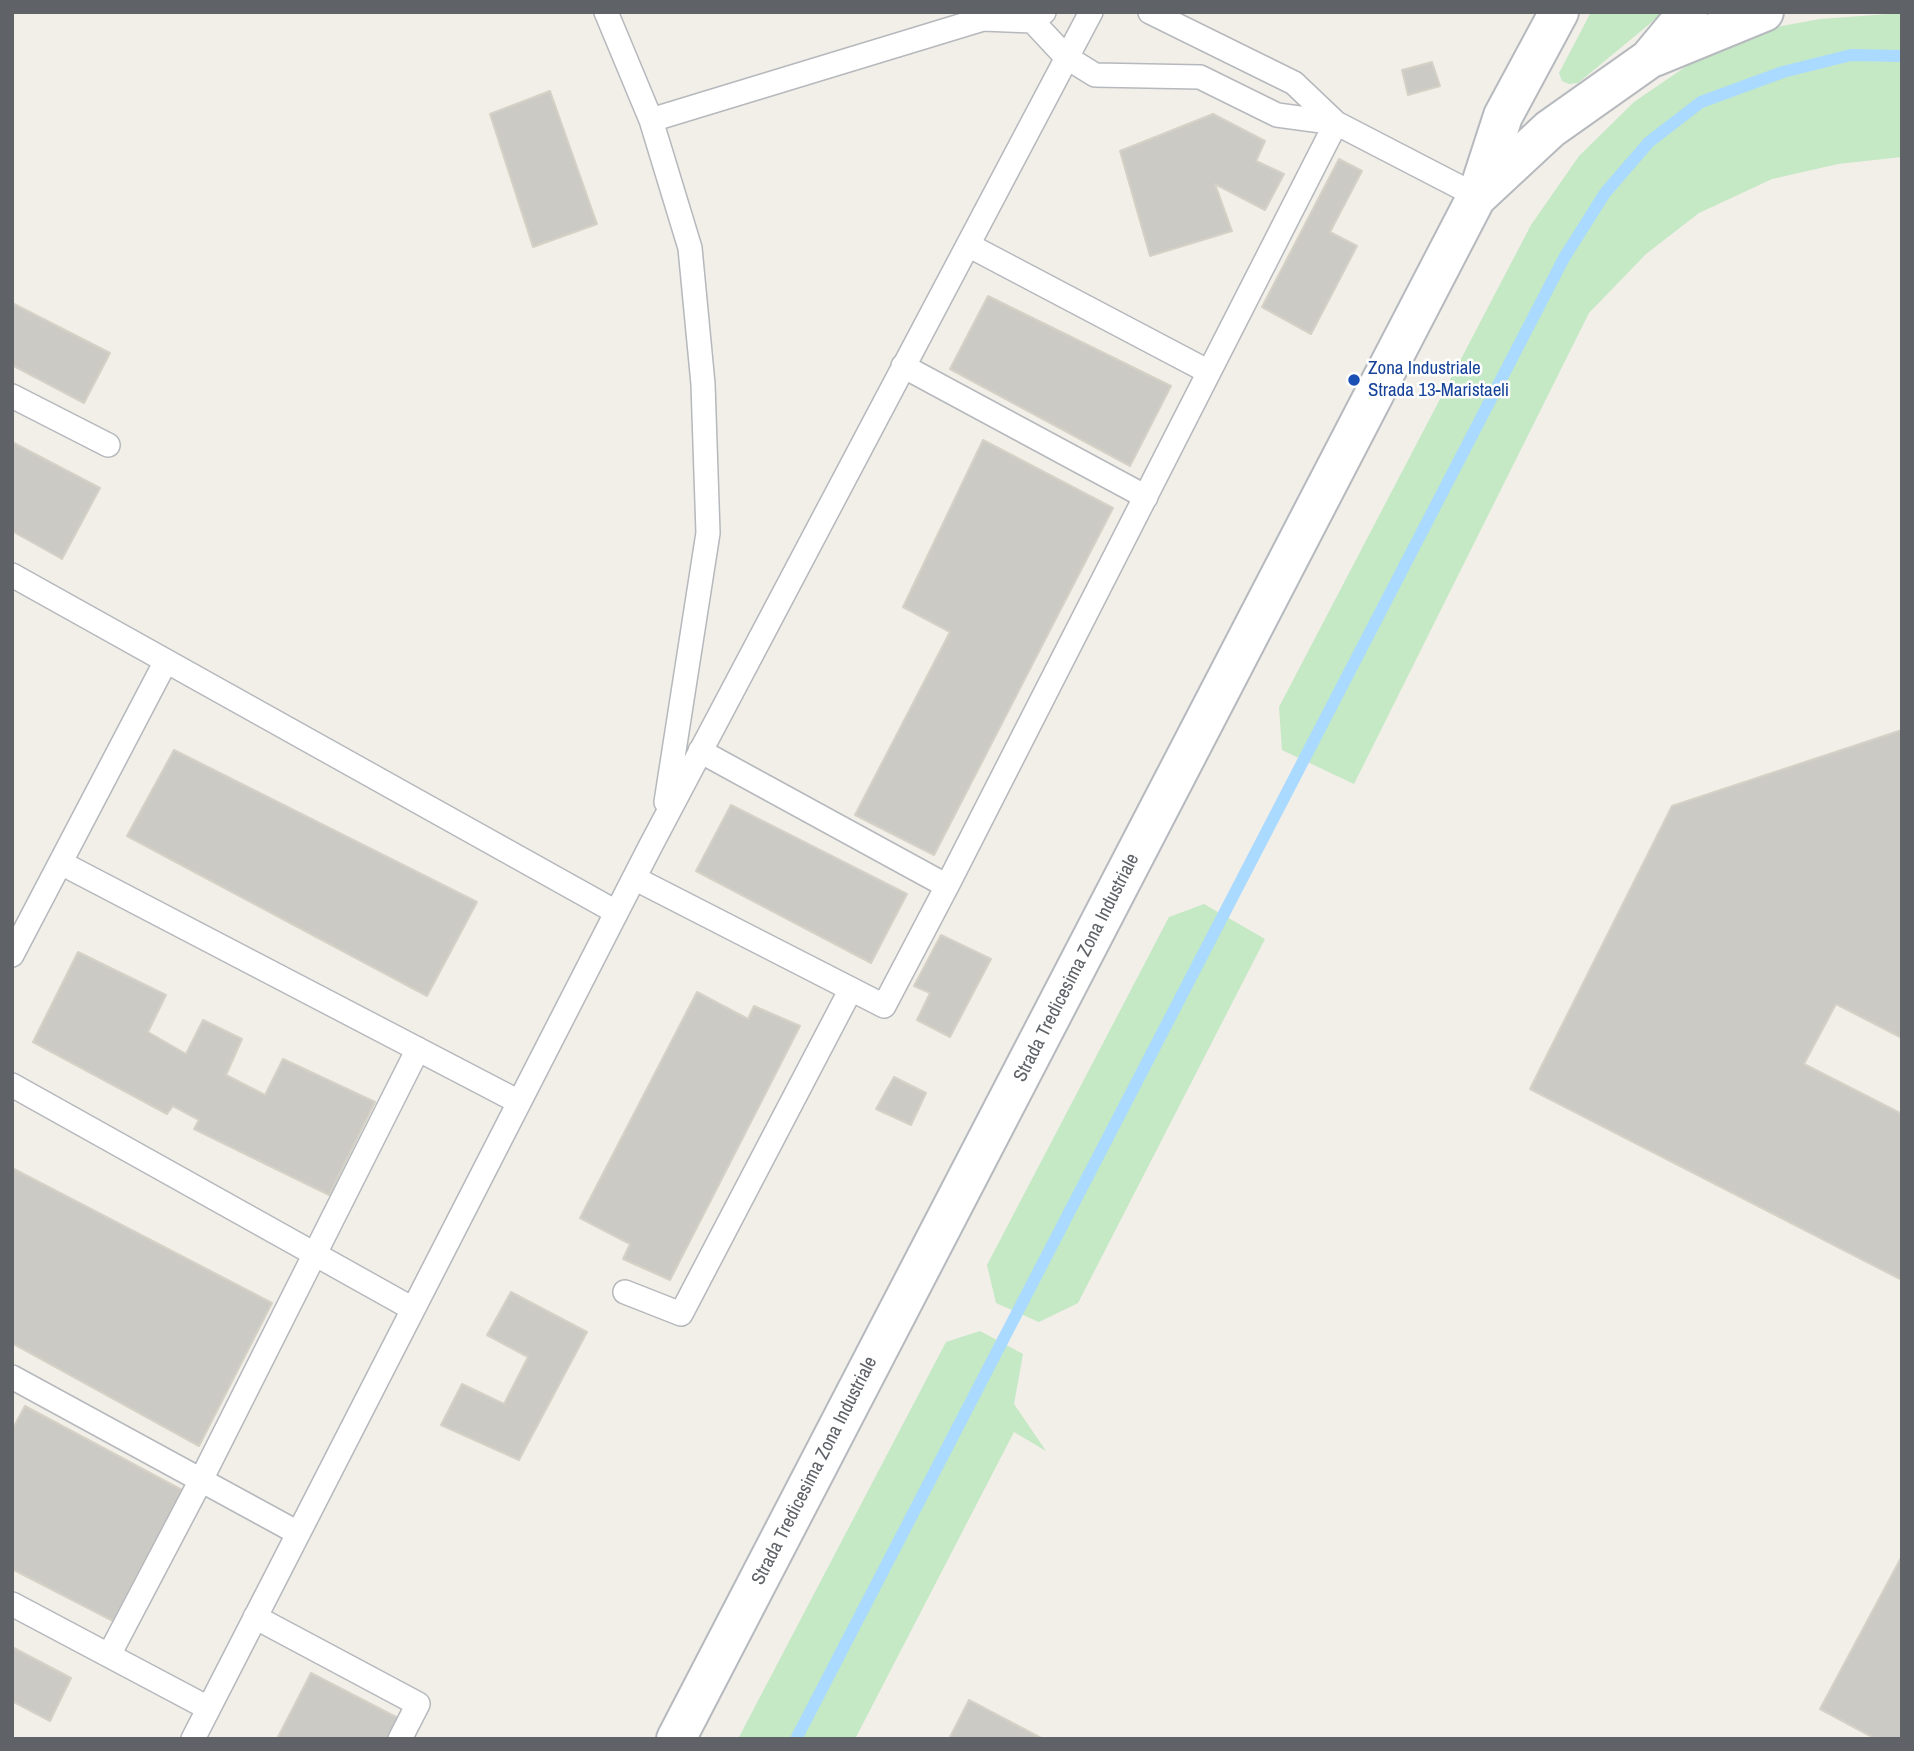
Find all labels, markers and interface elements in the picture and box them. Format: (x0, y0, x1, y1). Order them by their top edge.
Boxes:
place label: Zona Industriale Strada 13-Maristaeli (1368, 358, 1509, 402)
marker: Zona Industriale Strada 13-Maristaeli (1346, 372, 1362, 388)
street label: Strada Tredicesima Zona Industriale (1009, 850, 1145, 1086)
street label: Strada Tredicesima Zona Industriale (747, 1353, 883, 1589)

